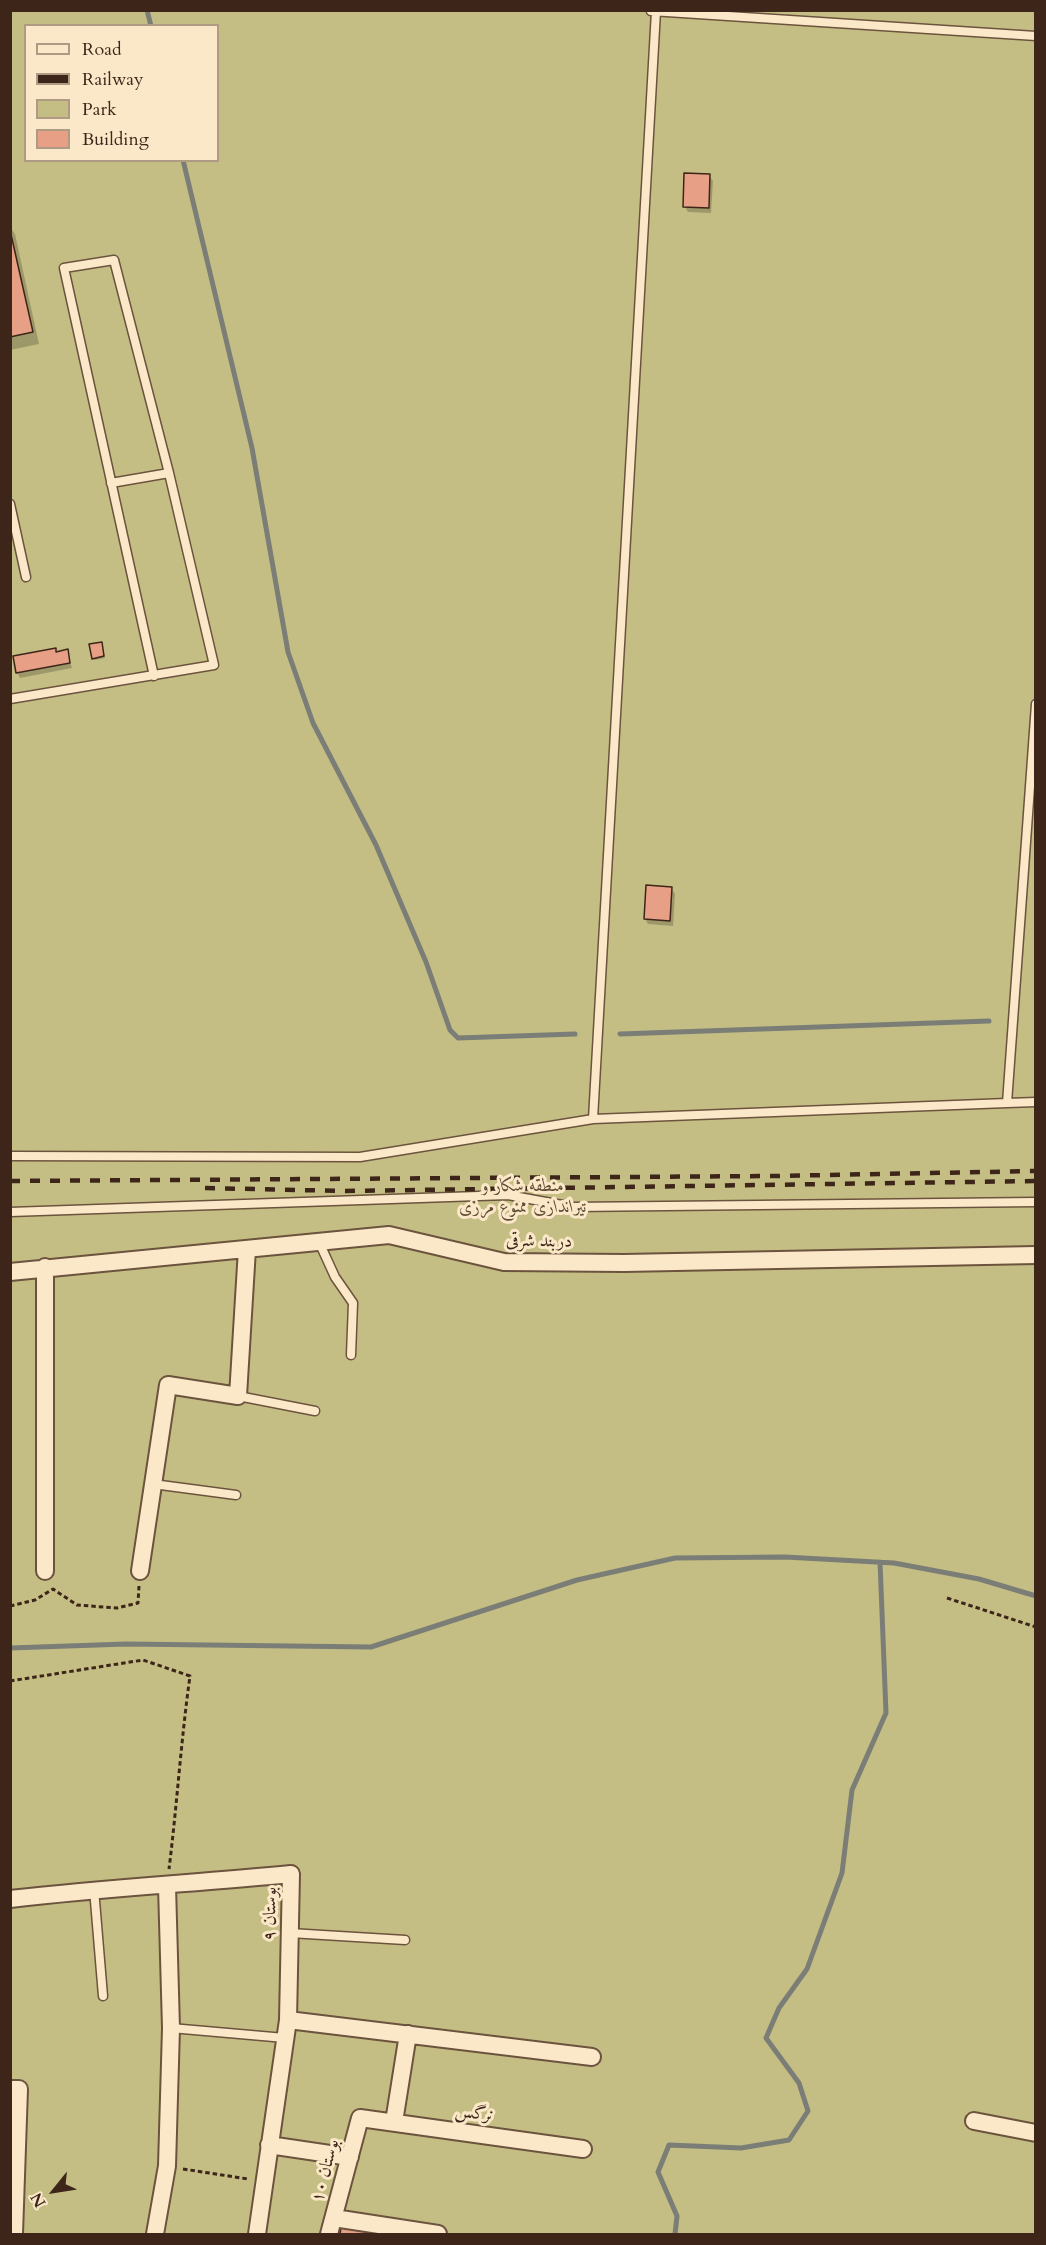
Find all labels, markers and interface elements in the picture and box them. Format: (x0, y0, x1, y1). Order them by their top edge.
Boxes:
legend (24, 24, 219, 162)
text: Road (82, 37, 122, 62)
text: Railway (82, 67, 144, 92)
text: Park (82, 97, 117, 122)
text: Building (82, 127, 149, 152)
park label: منطقه شکار و تیراندازی ممنوع مرزی (459, 1176, 587, 1218)
street label: دربند شرقی (506, 1231, 572, 1253)
street label: بوستان ۹ (260, 1887, 282, 1941)
street label: نرگس (453, 2101, 495, 2127)
street label: بوستان ۱۰ (307, 2137, 345, 2205)
north arrow (24, 2161, 84, 2221)
text: N (25, 2188, 51, 2212)

